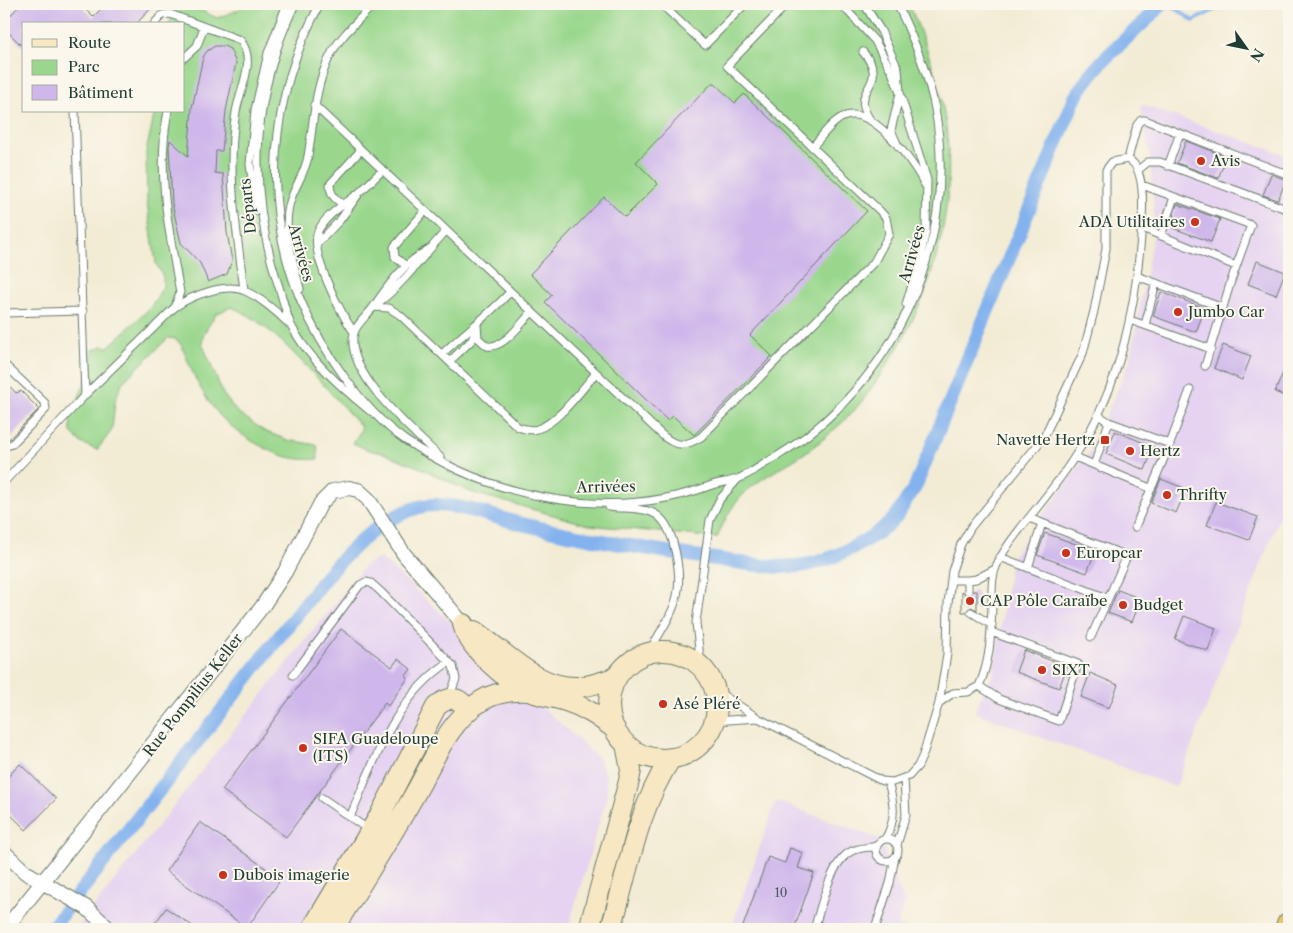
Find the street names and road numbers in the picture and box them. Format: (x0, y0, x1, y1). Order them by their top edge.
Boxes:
street label: Départs (235, 177, 260, 235)
street label: Arrivées (284, 221, 318, 284)
street label: Arrivées (894, 223, 929, 286)
street label: Arrivées (575, 476, 636, 497)
street label: Rue Pompilius Keller (139, 629, 247, 760)

